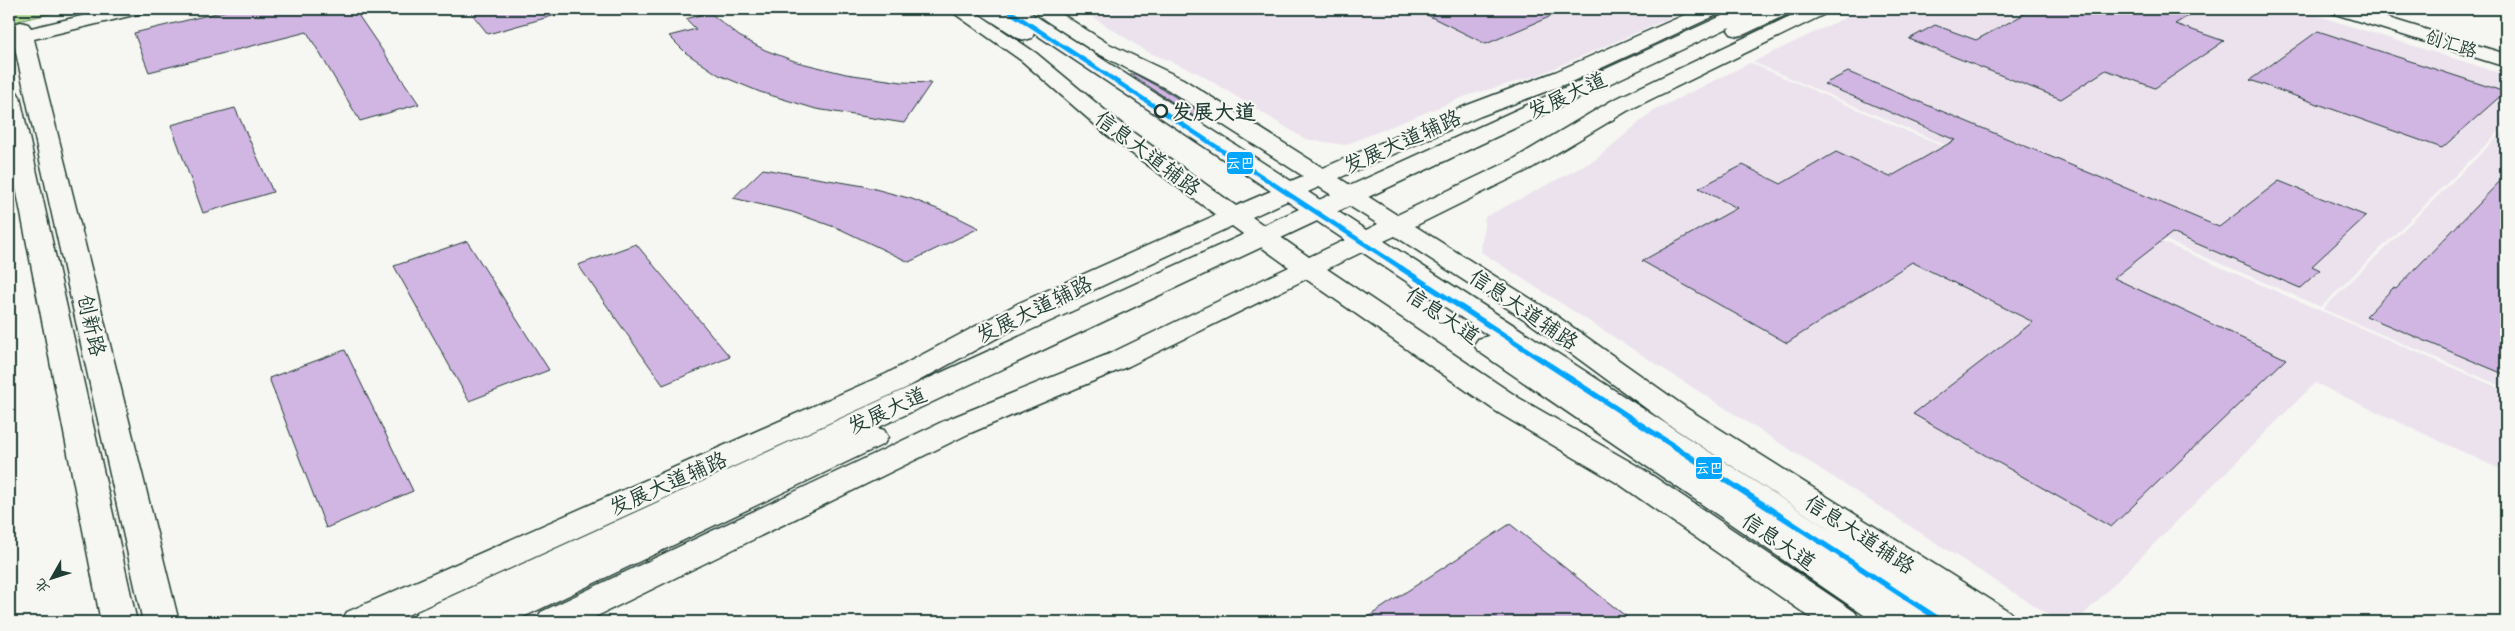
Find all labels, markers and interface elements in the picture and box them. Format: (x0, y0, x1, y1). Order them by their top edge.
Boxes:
street label: 创汇路 (2422, 26, 2480, 62)
street label: 发展大道 (1524, 66, 1610, 124)
place label: 发展大道 (1172, 99, 1256, 124)
marker: 发展大道 (1154, 104, 1168, 118)
street label: 发展大道辅路 (1339, 104, 1465, 178)
street label: 信息大道辅路 (1090, 105, 1206, 201)
line badge: 云巴 (1226, 151, 1254, 175)
text: 云巴 (1226, 155, 1254, 172)
street label: 信息大道辅路 (1465, 263, 1583, 355)
street label: 发展大道辅路 (972, 270, 1096, 348)
street label: 信息大道 (1401, 281, 1485, 349)
street label: 创新路 (73, 291, 111, 359)
street label: 发展大道 (844, 381, 930, 439)
street label: 发展大道辅路 (605, 446, 731, 520)
line badge: 云巴 (1695, 456, 1723, 480)
text: 云巴 (1695, 460, 1723, 477)
street label: 信息大道辅路 (1800, 489, 1920, 579)
street label: 信息大道 (1737, 507, 1821, 575)
north arrow (28, 554, 78, 604)
text: 北 (31, 575, 53, 597)

